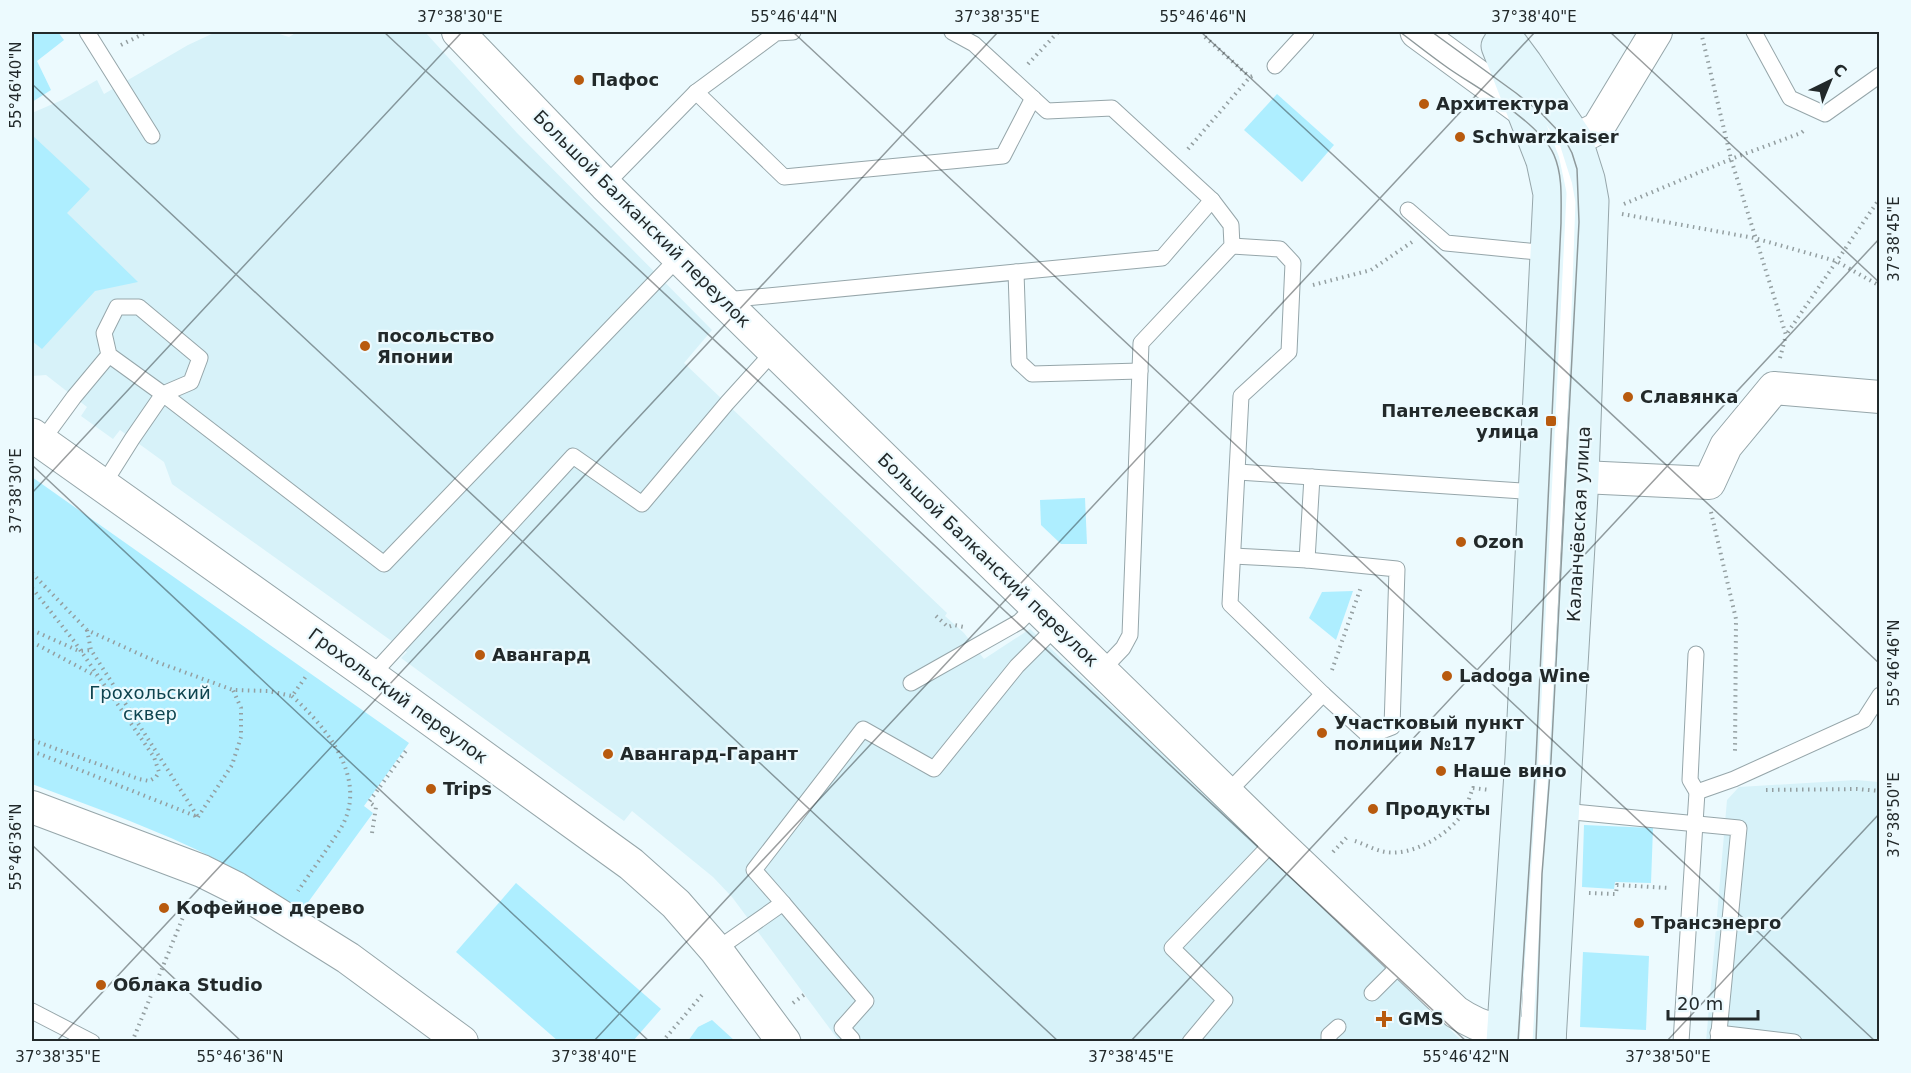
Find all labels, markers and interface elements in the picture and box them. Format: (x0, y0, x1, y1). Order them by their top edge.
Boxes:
text: 37°38'30"E (417, 8, 503, 26)
text: 55°46'44"N (750, 8, 838, 26)
text: 37°38'35"E (954, 8, 1040, 26)
text: 55°46'46"N (1159, 8, 1247, 26)
text: 37°38'40"E (1491, 8, 1577, 26)
text: 55°46'40"N (7, 41, 25, 129)
north arrow (1800, 51, 1860, 111)
text: С (1829, 59, 1851, 81)
place label: Пафос (591, 69, 659, 90)
marker: Пафос (572, 73, 586, 87)
place label: Архитектура (1436, 93, 1569, 114)
marker: Архитектура (1417, 97, 1431, 111)
street label: Большой Балканский переулок (529, 106, 755, 332)
place label: Schwarzkaiser (1472, 126, 1619, 147)
marker: Schwarzkaiser (1453, 130, 1467, 144)
text: 37°38'45"E (1885, 196, 1903, 282)
place label: посольство Японии (377, 325, 494, 367)
marker: посольство Японии (358, 339, 372, 353)
place label: Славянка (1640, 386, 1738, 407)
marker: Славянка (1621, 390, 1635, 404)
place label: Пантелеевская улица (1381, 400, 1539, 442)
marker: Пантелеевская улица (1544, 414, 1558, 428)
street label: Каланчёвская улица (1563, 426, 1594, 622)
text: 37°38'30"E (7, 448, 25, 534)
street label: Большой Балканский переулок (874, 449, 1103, 671)
place label: Ozon (1473, 531, 1524, 552)
marker: Ozon (1454, 535, 1468, 549)
text: 55°46'46"N (1885, 619, 1903, 707)
street label: Грохольский переулок (305, 623, 492, 768)
place label: Авангард (492, 644, 591, 665)
marker: Авангард (473, 648, 487, 662)
place label: Ladoga Wine (1459, 665, 1590, 686)
marker: Ladoga Wine (1440, 669, 1454, 683)
park label: Грохольский сквер (89, 682, 211, 724)
place label: Участковый пункт полиции №17 (1334, 712, 1524, 754)
marker: Участковый пункт полиции №17 (1315, 726, 1329, 740)
place label: Авангард-Гарант (620, 743, 798, 764)
marker: Авангард-Гарант (601, 747, 615, 761)
place label: Наше вино (1453, 760, 1567, 781)
marker: Наше вино (1434, 764, 1448, 778)
text: 37°38'50"E (1885, 772, 1903, 858)
place label: Trips (443, 778, 492, 799)
marker: Trips (424, 782, 438, 796)
place label: Продукты (1385, 798, 1491, 819)
marker: Продукты (1366, 802, 1380, 816)
text: 55°46'36"N (7, 803, 25, 891)
place label: Кофейное дерево (176, 897, 365, 918)
marker: Кофейное дерево (157, 901, 171, 915)
place label: Трансэнерго (1651, 912, 1781, 933)
marker: Трансэнерго (1632, 916, 1646, 930)
place label: Облака Studio (113, 974, 263, 995)
marker: Облака Studio (94, 978, 108, 992)
scale bar (1668, 983, 1758, 1021)
text: 20 m (1677, 993, 1723, 1014)
place label: GMS (1398, 1008, 1444, 1029)
marker: GMS (1375, 1010, 1393, 1028)
text: 37°38'35"E (15, 1048, 101, 1066)
text: 55°46'36"N (196, 1048, 284, 1066)
text: 37°38'40"E (551, 1048, 637, 1066)
text: 37°38'45"E (1088, 1048, 1174, 1066)
text: 55°46'42"N (1422, 1048, 1510, 1066)
text: 37°38'50"E (1625, 1048, 1711, 1066)

